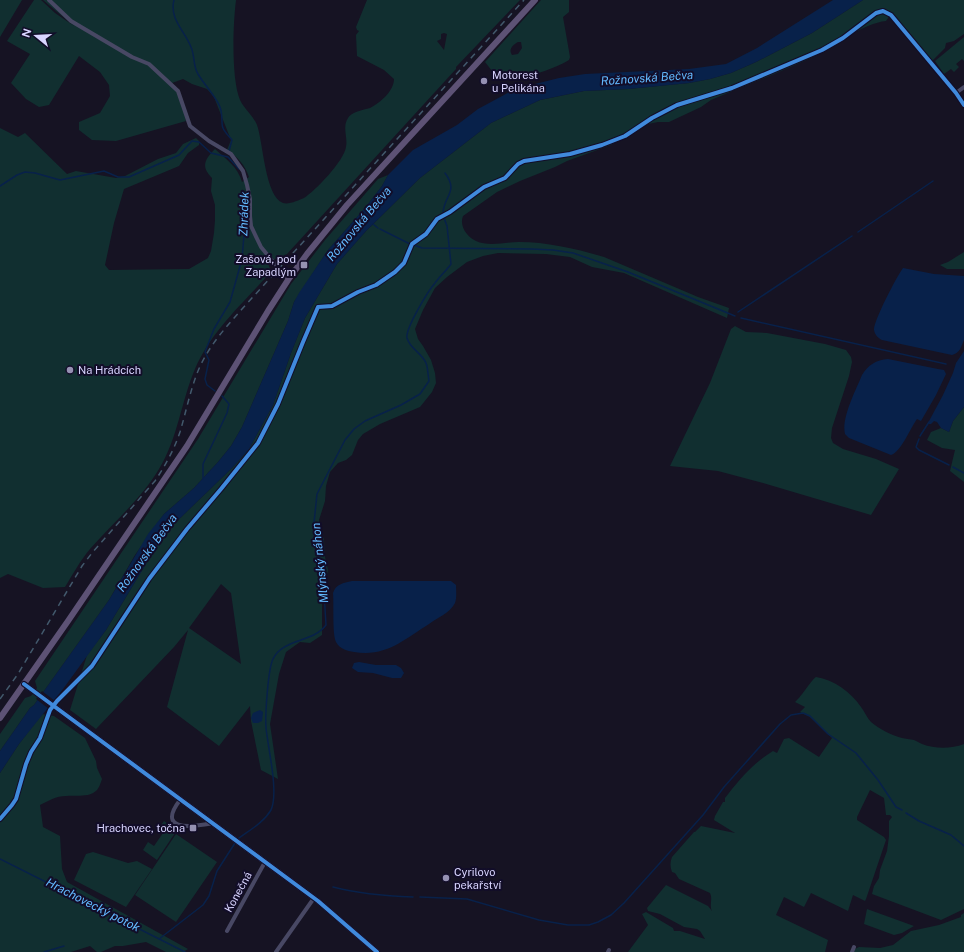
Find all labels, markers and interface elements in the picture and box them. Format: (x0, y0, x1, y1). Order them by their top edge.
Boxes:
north arrow (16, 16, 56, 56)
text: N (19, 27, 34, 39)
water label: Rožnovská Bečva (600, 68, 694, 88)
place label: Motorest u Pelikána (492, 69, 545, 94)
marker: Motorest u Pelikána (479, 76, 489, 86)
water label: Rožnovská Bečva (324, 184, 394, 264)
water label: Zhrádek (236, 191, 252, 237)
place label: Zašová, pod Zapadlým (235, 253, 296, 278)
marker: Zašová, pod Zapadlým (299, 260, 309, 270)
place label: Na Hrádcích (78, 364, 141, 376)
marker: Na Hrádcích (65, 365, 75, 375)
water label: Rožnovská Bečva (114, 511, 180, 595)
water label: Mlýnský náhon (309, 522, 331, 604)
place label: Hrachovec, točna (96, 822, 185, 834)
marker: Hrachovec, točna (188, 823, 198, 833)
place label: Cyrilovo pekařství (454, 866, 501, 891)
street label: Konečná (222, 870, 254, 914)
marker: Cyrilovo pekařství (441, 873, 451, 883)
water label: Hrachovecký potok (44, 875, 143, 935)

